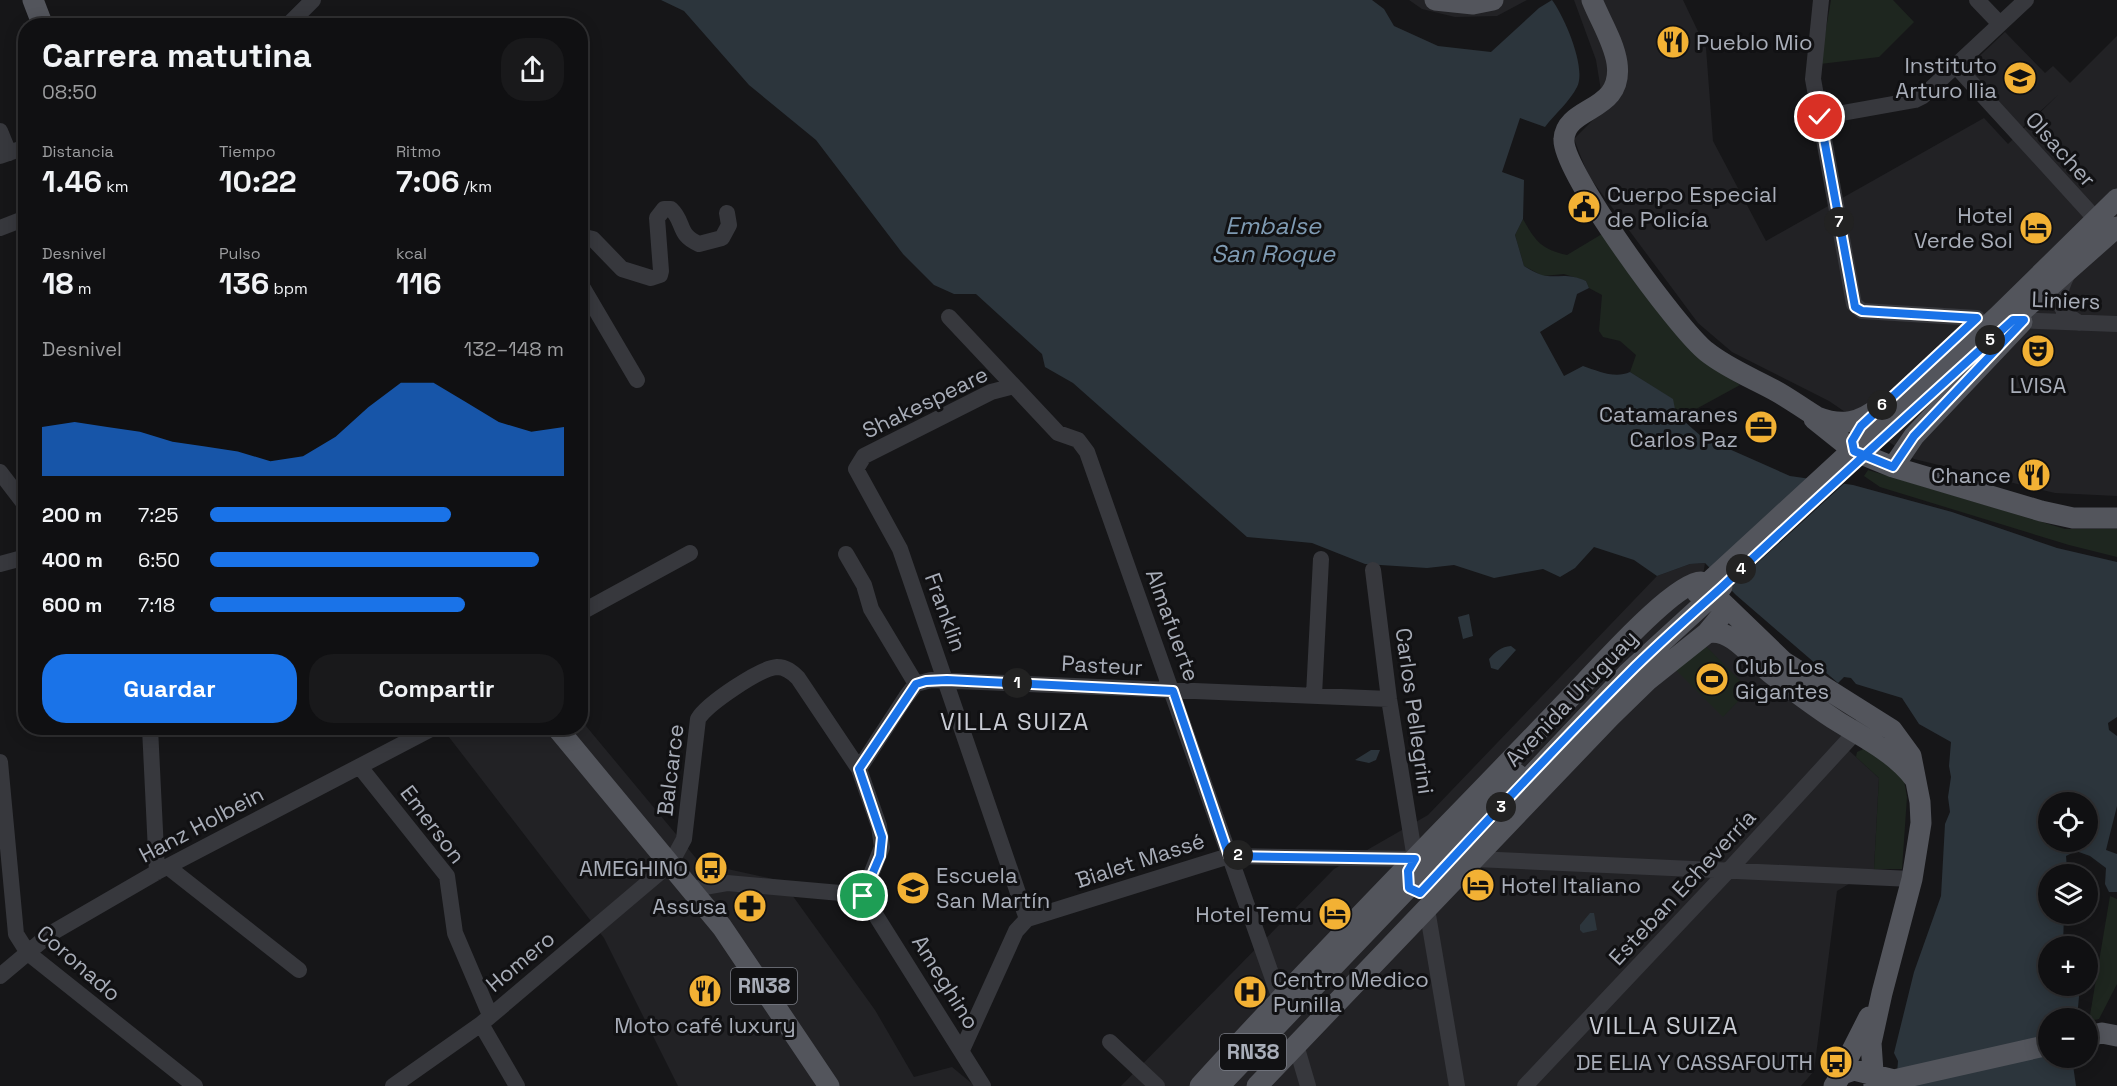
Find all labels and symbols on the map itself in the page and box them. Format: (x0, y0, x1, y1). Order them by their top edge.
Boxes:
restaurant icon: Pueblo Mio (1655, 24, 1691, 60)
place label: Pueblo Mio (1696, 28, 1813, 56)
place label: Instituto Arturo Ilia (1895, 51, 1997, 104)
school or university icon: Instituto Arturo Ilia (2002, 60, 2038, 96)
pin (1794, 91, 1845, 142)
street label: Olsacher (2020, 105, 2102, 193)
place label: Cuerpo Especial de Policía (1607, 180, 1777, 233)
public building icon: Cuerpo Especial de Policía (1566, 189, 1602, 225)
place label: Hotel Verde Sol (1914, 201, 2013, 254)
pin: 7 (1824, 207, 1854, 237)
water label: Embalse San Roque (1211, 210, 1336, 269)
hotel icon: Hotel Verde Sol (2018, 210, 2054, 246)
street label: Liniers (2031, 285, 2101, 315)
pin: 5 (1975, 325, 2005, 355)
theatre icon: LVISA (2020, 333, 2056, 369)
street label: Shakespeare (858, 360, 992, 444)
place label: LVISA (2010, 371, 2066, 399)
pin: 6 (1867, 390, 1897, 420)
place label: Catamaranes Carlos Paz (1599, 400, 1738, 453)
office icon: Catamaranes Carlos Paz (1743, 409, 1779, 445)
restaurant icon: Chance (2016, 457, 2052, 493)
place label: Chance (1931, 461, 2011, 489)
pin: 4 (1726, 554, 1756, 584)
street label: Almafuerte (1140, 565, 1206, 685)
street label: Franklin (919, 569, 973, 655)
street label: Avenida Uruguay (1499, 624, 1643, 772)
street label: Carlos Pellegrini (1389, 626, 1441, 796)
street label: Pasteur (1061, 649, 1143, 681)
place label: Club Los Gigantes (1735, 652, 1829, 705)
sports icon: Club Los Gigantes (1694, 661, 1730, 697)
pin: 1 (1002, 668, 1032, 698)
district label: VILLA SUIZA (940, 706, 1090, 737)
street label: Balcarce (650, 722, 690, 818)
street label: Hanz Holbein (134, 779, 268, 869)
street label: Emerson (394, 779, 472, 869)
pin: 3 (1486, 792, 1516, 822)
street label: Esteban Echeverría (1603, 803, 1762, 971)
street label: Bialet Massé (1072, 826, 1208, 894)
pin: 2 (1223, 840, 1253, 870)
bus stop icon: AMEGHINO (693, 850, 729, 886)
place label: AMEGHINO (579, 854, 688, 882)
place label: Escuela San Martín (936, 861, 1050, 914)
hotel icon: Hotel Italiano (1460, 867, 1496, 903)
pin (837, 870, 888, 921)
school or university icon: Escuela San Martín (895, 870, 931, 906)
place label: Hotel Italiano (1501, 871, 1641, 899)
pharmacy icon: Assusa (732, 888, 768, 924)
place label: Assusa (652, 892, 727, 920)
hotel icon: Hotel Temu (1317, 896, 1353, 932)
place label: Hotel Temu (1195, 900, 1312, 928)
street label: Coronado (31, 919, 127, 1007)
street label: Homero (480, 924, 560, 998)
street label: Ameghino (906, 930, 986, 1034)
place label: Centro Medico Punilla (1273, 965, 1429, 1018)
road number: RN38 (731, 968, 797, 1004)
restaurant icon: Moto café luxury (687, 973, 723, 1009)
hospital icon: Centro Medico Punilla (1232, 974, 1268, 1010)
district label: VILLA SUIZA (1589, 1010, 1739, 1041)
place label: Moto café luxury (614, 1011, 796, 1039)
road number: RN38 (1220, 1034, 1286, 1070)
bus stop icon: DE ELIA Y CASSAFOUTH (1818, 1044, 1854, 1080)
place label: DE ELIA Y CASSAFOUTH (1576, 1048, 1813, 1076)

